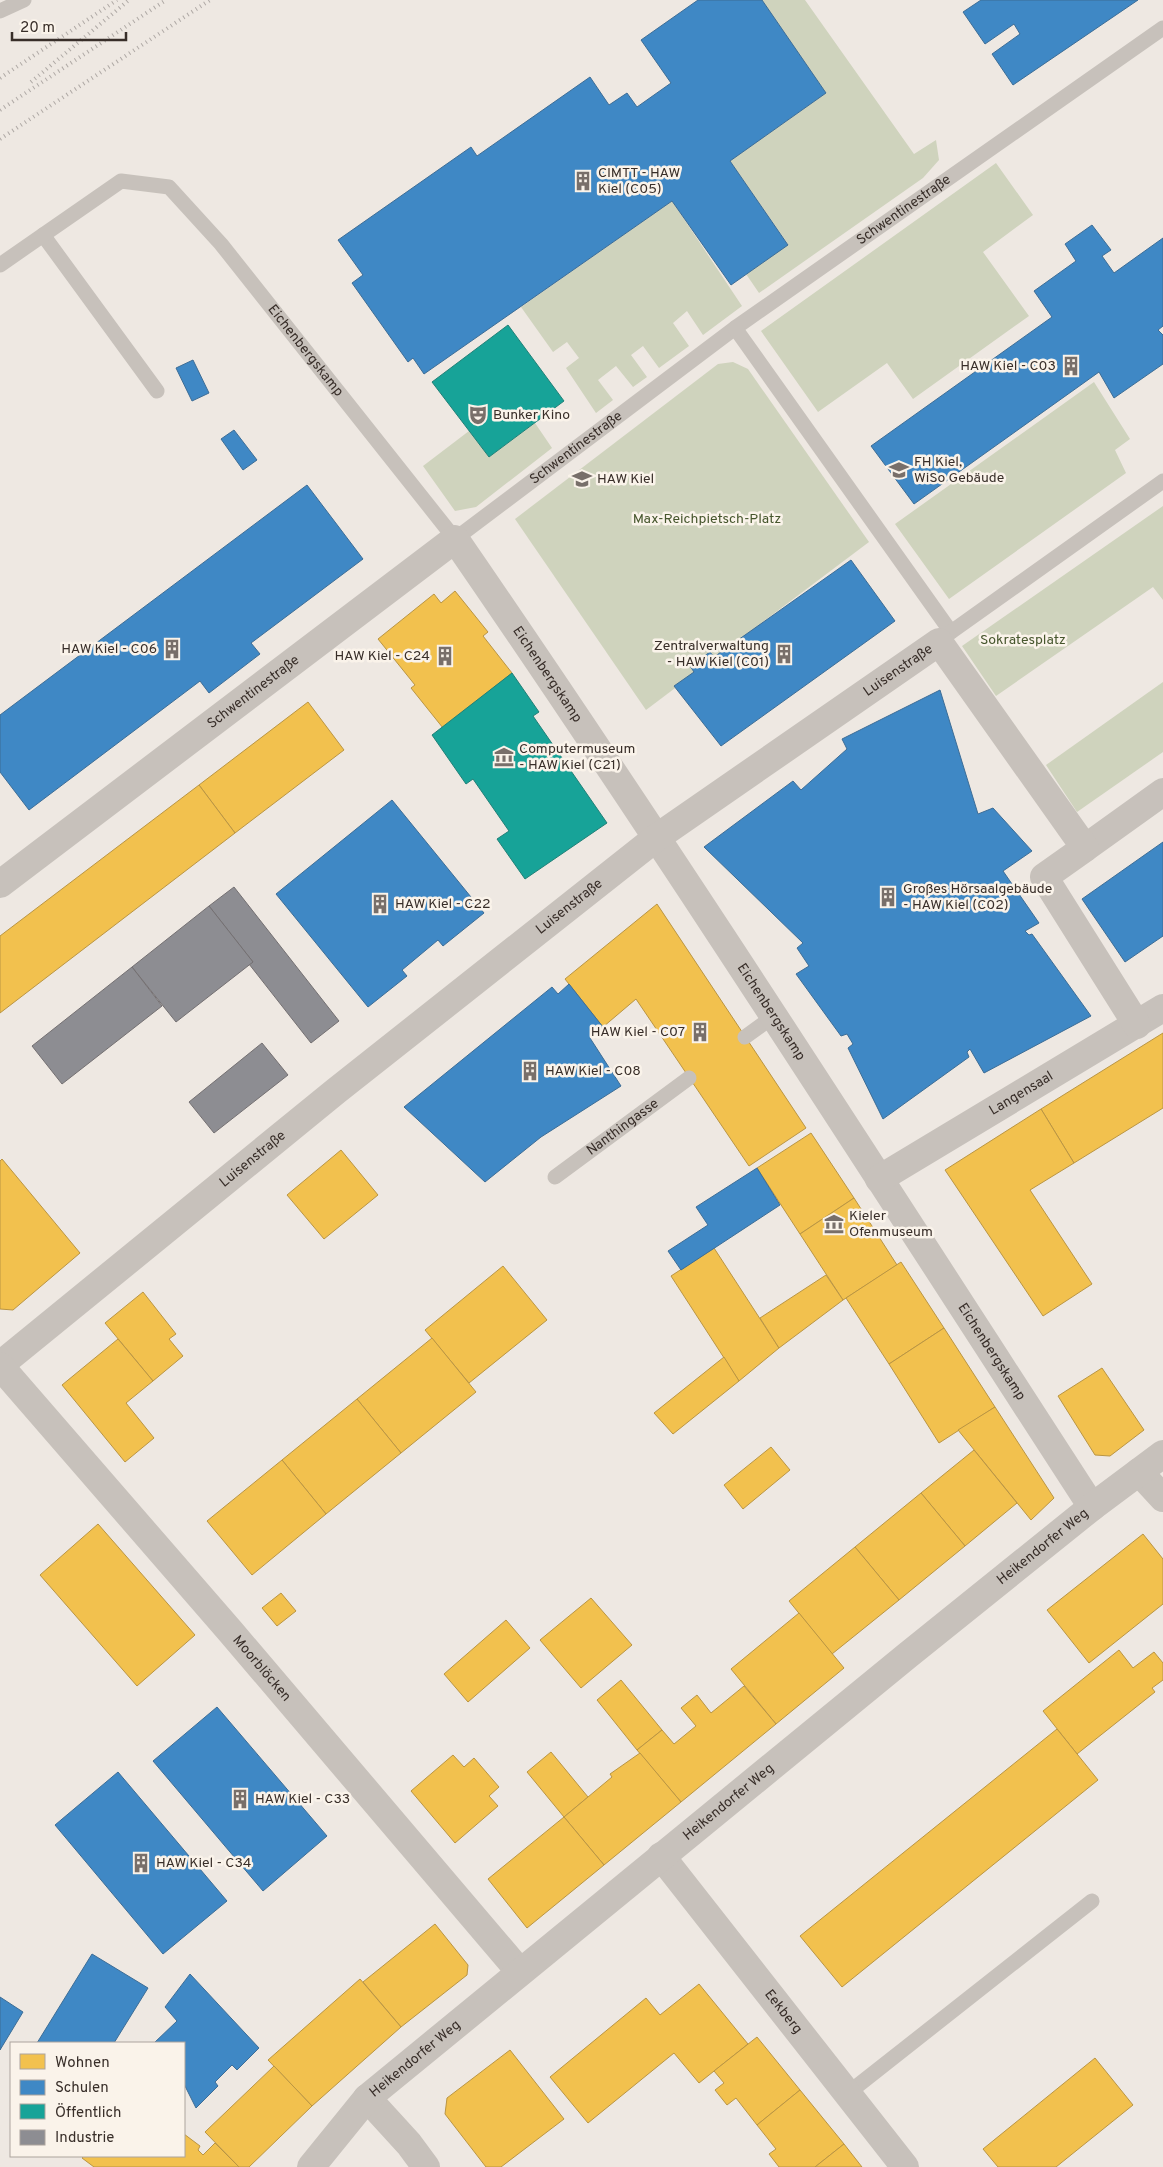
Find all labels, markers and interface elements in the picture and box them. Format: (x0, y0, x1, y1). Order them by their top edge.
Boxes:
scale bar (12, 10, 126, 42)
text: 20 m (20, 19, 55, 38)
place label: CIMTT - HAW Kiel (C05) (598, 165, 680, 198)
building icon: CIMTT - HAW Kiel (C05) (572, 170, 594, 192)
street label: Schwentinestraße (853, 171, 954, 249)
street label: Eichenbergskamp (264, 301, 347, 400)
building icon: HAW Kiel - C03 (1060, 355, 1082, 377)
place label: HAW Kiel - C03 (960, 358, 1056, 375)
theatre icon: Bunker Kino (467, 404, 489, 426)
place label: Bunker Kino (493, 407, 570, 424)
street label: Schwentinestraße (527, 407, 626, 488)
place label: FH Kiel, WiSo Gebäude (914, 454, 1004, 487)
school or university icon: FH Kiel, WiSo Gebäude (888, 459, 910, 481)
school or university icon: HAW Kiel (571, 468, 593, 490)
place label: HAW Kiel (597, 471, 654, 488)
park label: Max-Reichpietsch-Platz (633, 511, 781, 528)
street label: Eichenbergskamp (509, 623, 586, 726)
park label: Sokratesplatz (980, 632, 1066, 649)
building icon: HAW Kiel - C06 (161, 638, 183, 660)
place label: Zentralverwaltung - HAW Kiel (C01) (654, 638, 769, 671)
street label: Luisenstraße (860, 640, 936, 700)
place label: HAW Kiel - C06 (61, 641, 157, 658)
building icon: Zentralverwaltung - HAW Kiel (C01) (773, 643, 795, 665)
building icon: HAW Kiel - C24 (434, 645, 456, 667)
place label: HAW Kiel - C24 (334, 648, 430, 665)
street label: Schwentinestraße (204, 651, 303, 732)
place label: Computermuseum - HAW Kiel (C21) (519, 741, 635, 774)
museum icon: Computermuseum - HAW Kiel (C21) (493, 746, 515, 768)
street label: Luisenstraße (533, 875, 606, 938)
place label: Großes Hörsaalgebäude - HAW Kiel (C02) (903, 881, 1052, 914)
building icon: Großes Hörsaalgebäude - HAW Kiel (C02) (877, 886, 899, 908)
building icon: HAW Kiel - C22 (369, 893, 391, 915)
place label: HAW Kiel - C22 (395, 896, 491, 913)
street label: Eichenbergskamp (733, 960, 809, 1064)
building icon: HAW Kiel - C07 (689, 1021, 711, 1043)
place label: HAW Kiel - C07 (591, 1024, 685, 1041)
building icon: HAW Kiel - C08 (519, 1060, 541, 1082)
place label: HAW Kiel - C08 (545, 1063, 641, 1080)
street label: Langensaal (986, 1068, 1056, 1119)
street label: Nanthingasse (583, 1095, 662, 1159)
street label: Luisenstraße (216, 1127, 289, 1191)
place label: Kieler Ofenmuseum (849, 1208, 933, 1241)
museum icon: Kieler Ofenmuseum (823, 1213, 845, 1235)
street label: Eichenbergskamp (954, 1300, 1029, 1404)
street label: Heikendorfer Weg (994, 1505, 1092, 1589)
street label: Moorblöcken (229, 1632, 295, 1705)
street label: Heikendorfer Weg (679, 1760, 777, 1844)
building icon: HAW Kiel - C33 (229, 1788, 251, 1810)
place label: HAW Kiel - C33 (255, 1791, 350, 1808)
building icon: HAW Kiel - C34 (130, 1852, 152, 1874)
place label: HAW Kiel - C34 (156, 1855, 252, 1872)
street label: Eekberg (761, 1986, 806, 2037)
street label: Heikendorfer Weg (366, 2016, 464, 2101)
legend (10, 2042, 185, 2157)
text: Wohnen (55, 2054, 110, 2073)
text: Schulen (55, 2079, 109, 2098)
text: Öffentlich (55, 2103, 122, 2123)
text: Industrie (55, 2129, 114, 2148)

